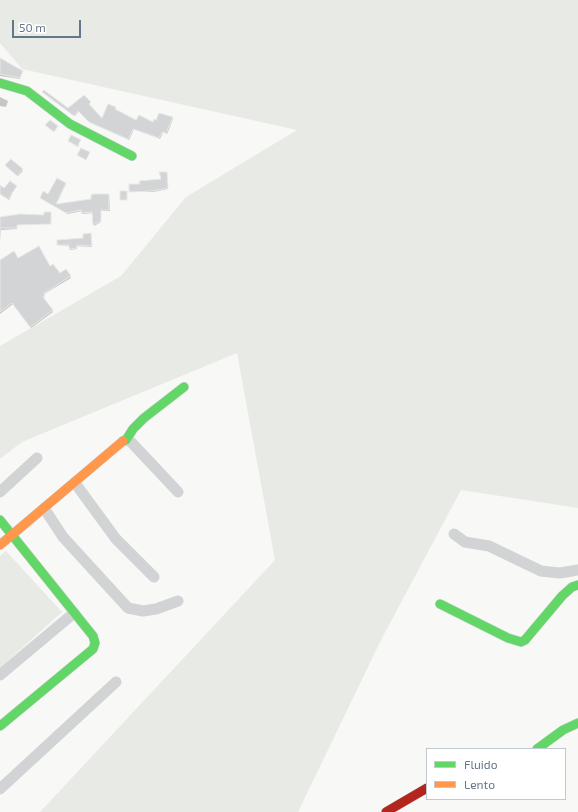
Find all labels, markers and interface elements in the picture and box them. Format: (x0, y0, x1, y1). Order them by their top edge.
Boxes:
scale bar (14, 12, 83, 38)
text: 50 m (19, 20, 46, 34)
legend (426, 748, 566, 800)
text: Fluido (464, 757, 498, 771)
text: Lento (464, 777, 495, 791)

